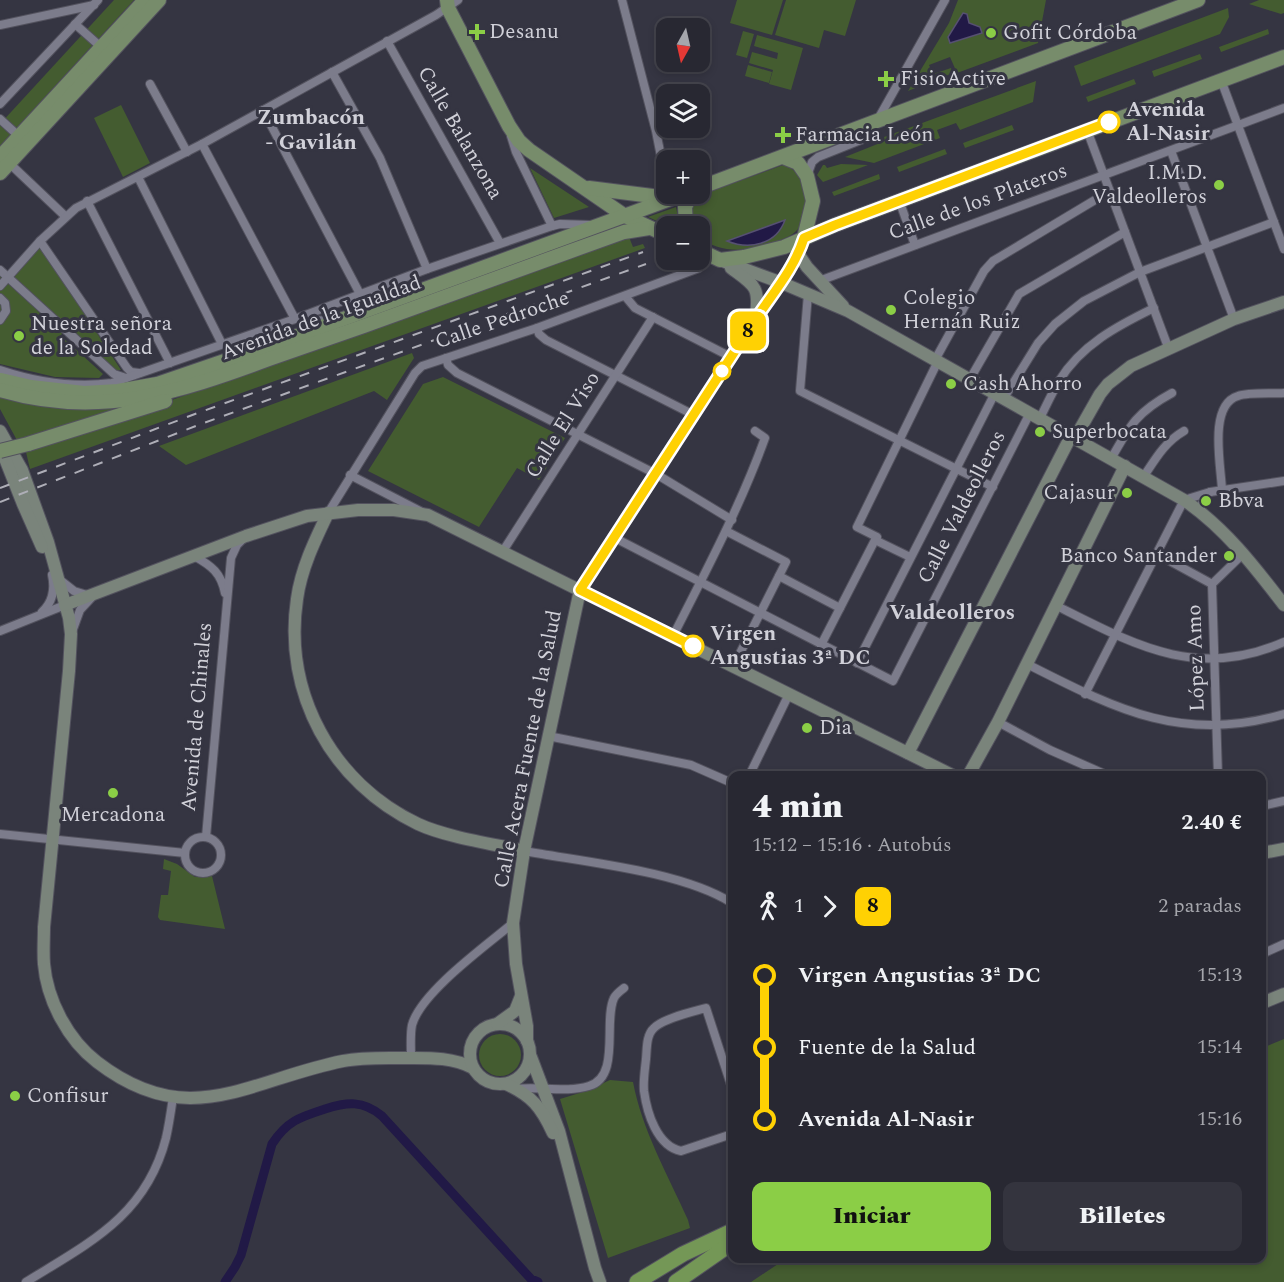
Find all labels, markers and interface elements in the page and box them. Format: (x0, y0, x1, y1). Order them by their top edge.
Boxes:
place label: Desanu (489, 16, 559, 48)
place label: Gofit Córdoba (1003, 17, 1138, 49)
north arrow (656, 18, 710, 72)
map controls (656, 18, 710, 270)
marker: Desanu (470, 25, 484, 39)
marker: Gofit Córdoba (984, 26, 998, 40)
street label: Calle Balanzona (409, 60, 512, 206)
place label: FisioActive (900, 63, 1006, 95)
marker: FisioActive (877, 70, 895, 88)
button: layers (656, 84, 710, 138)
place label: Avenida Al-Nasir (1126, 94, 1210, 150)
district label: Zumbacón - Gavilán (257, 101, 366, 159)
marker: Avenida Al-Nasir (1098, 111, 1120, 133)
place label: Farmacia León (795, 119, 933, 151)
marker: Farmacia León (776, 128, 790, 142)
button: + (656, 150, 710, 204)
street label: Calle de los Plateros (884, 155, 1072, 249)
place label: I.M.D. Valdeolleros (1092, 157, 1207, 213)
marker: I.M.D. Valdeolleros (1212, 178, 1226, 192)
button: − (656, 216, 710, 270)
street label: Avenida de la Igualdad (216, 267, 426, 369)
street label: Calle Pedroche (430, 282, 574, 358)
place label: Colegio Hernán Ruiz (903, 282, 1021, 338)
marker: Colegio Hernán Ruiz (884, 303, 898, 317)
place label: Nuestra señora de la Soledad (31, 308, 173, 364)
line badge: 8 (728, 312, 768, 350)
text: 8 (742, 315, 754, 347)
marker: Nuestra señora de la Soledad (12, 329, 26, 343)
unlabelled marker (713, 362, 731, 380)
street label: Calle El Viso (517, 365, 609, 485)
place label: Cash Ahorro (963, 368, 1082, 400)
marker: Cash Ahorro (944, 377, 958, 391)
place label: Superbocata (1052, 416, 1168, 448)
street label: Calle Valdeolleros (909, 425, 1015, 589)
marker: Superbocata (1033, 425, 1047, 439)
place label: Cajasur (1043, 477, 1115, 509)
place label: Bbva (1218, 485, 1265, 517)
marker: Cajasur (1120, 486, 1134, 500)
marker: Bbva (1199, 494, 1213, 508)
place label: Banco Santander (1060, 540, 1217, 572)
marker: Banco Santander (1222, 549, 1236, 563)
district label: Valdeolleros (889, 596, 1015, 629)
street label: López Amo (1178, 604, 1214, 712)
street label: Calle Acera Fuente de la Salud (485, 607, 571, 891)
place label: Virgen Angustias 3ª DC (710, 618, 870, 674)
street label: Avenida de Chinales (173, 621, 221, 813)
marker: Virgen Angustias 3ª DC (682, 635, 704, 657)
place label: Dia (819, 712, 853, 744)
marker: Dia (800, 721, 814, 735)
text: 4 min (752, 782, 843, 832)
marker: Mercadona (106, 786, 120, 800)
place label: Mercadona (61, 799, 166, 831)
text: 2.40 € (1181, 806, 1242, 839)
text: 15:12 – 15:16 · Autobús (752, 830, 952, 860)
icon: walk (752, 890, 785, 923)
icon: forward (813, 890, 846, 923)
text: 8 (867, 890, 879, 922)
text: 1 (794, 891, 804, 921)
text: 2 paradas (1158, 891, 1242, 921)
text: Virgen Angustias 3ª DC (798, 959, 1041, 992)
text: 15:13 (1197, 960, 1242, 990)
text: Fuente de la Salud (798, 1031, 976, 1064)
text: 15:14 (1197, 1032, 1242, 1062)
place label: Confisur (27, 1080, 109, 1112)
marker: Confisur (8, 1089, 22, 1103)
text: Avenida Al-Nasir (798, 1103, 974, 1136)
text: 15:16 (1197, 1104, 1242, 1134)
button: Iniciar (752, 1182, 991, 1251)
button: Billetes (1003, 1182, 1242, 1251)

